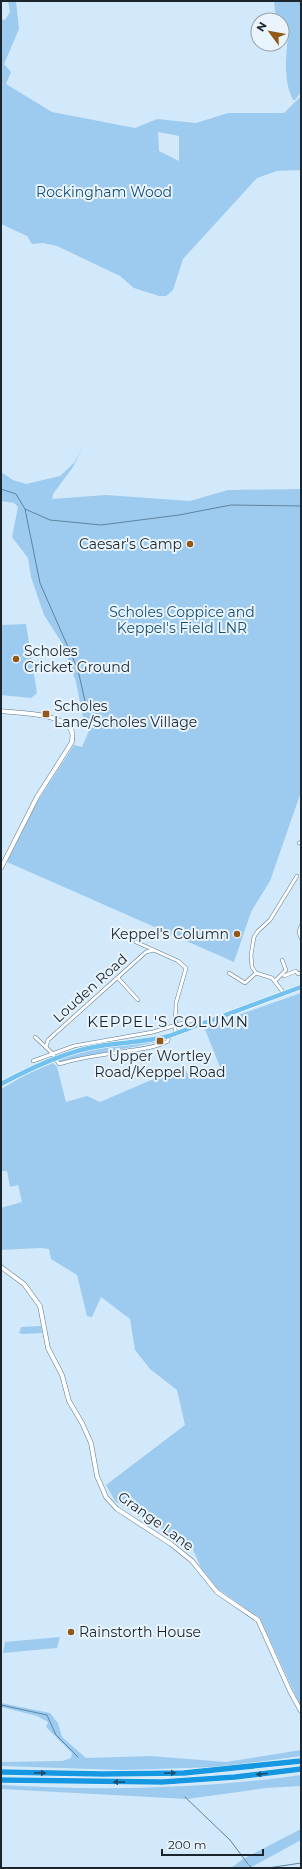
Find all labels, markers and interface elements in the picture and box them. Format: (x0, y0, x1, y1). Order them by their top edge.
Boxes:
north arrow (250, 12, 290, 52)
text: N (253, 19, 270, 34)
park label: Rockingham Wood (36, 183, 172, 201)
place label: Caesar's Camp (79, 535, 182, 553)
marker: Caesar's Camp (185, 539, 195, 549)
park label: Scholes Coppice and Keppel's Field LNR (109, 603, 255, 637)
place label: Scholes Cricket Ground (24, 642, 130, 676)
marker: Scholes Cricket Ground (11, 654, 21, 664)
place label: Scholes Lane/Scholes Village (54, 697, 197, 731)
marker: Scholes Lane/Scholes Village (41, 709, 51, 719)
place label: Keppel's Column (111, 925, 229, 943)
marker: Keppel's Column (232, 929, 242, 939)
street label: Louden Road (49, 950, 131, 1026)
district label: KEPPEL'S COLUMN (87, 1012, 249, 1031)
marker: Upper Wortley Road/Keppel Road (155, 1036, 165, 1046)
place label: Upper Wortley Road/Keppel Road (95, 1047, 225, 1081)
street label: Grange Lane (114, 1487, 198, 1555)
place label: Rainstorth House (79, 1623, 201, 1641)
marker: Rainstorth House (66, 1627, 76, 1637)
one-way arrow (34, 1770, 47, 1776)
one-way arrow (164, 1770, 176, 1777)
one-way arrow (256, 1771, 268, 1777)
one-way arrow (112, 1779, 125, 1785)
scale bar (162, 1831, 263, 1857)
text: 200 m (168, 1837, 207, 1852)

